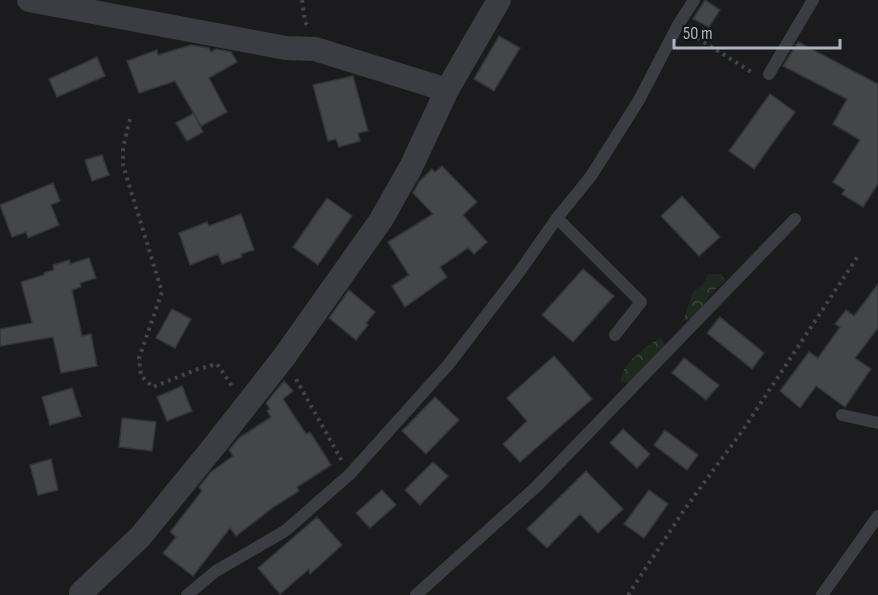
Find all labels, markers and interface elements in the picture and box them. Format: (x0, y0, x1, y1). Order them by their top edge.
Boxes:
scale bar (674, 12, 840, 50)
text: 50 m (683, 23, 713, 44)

